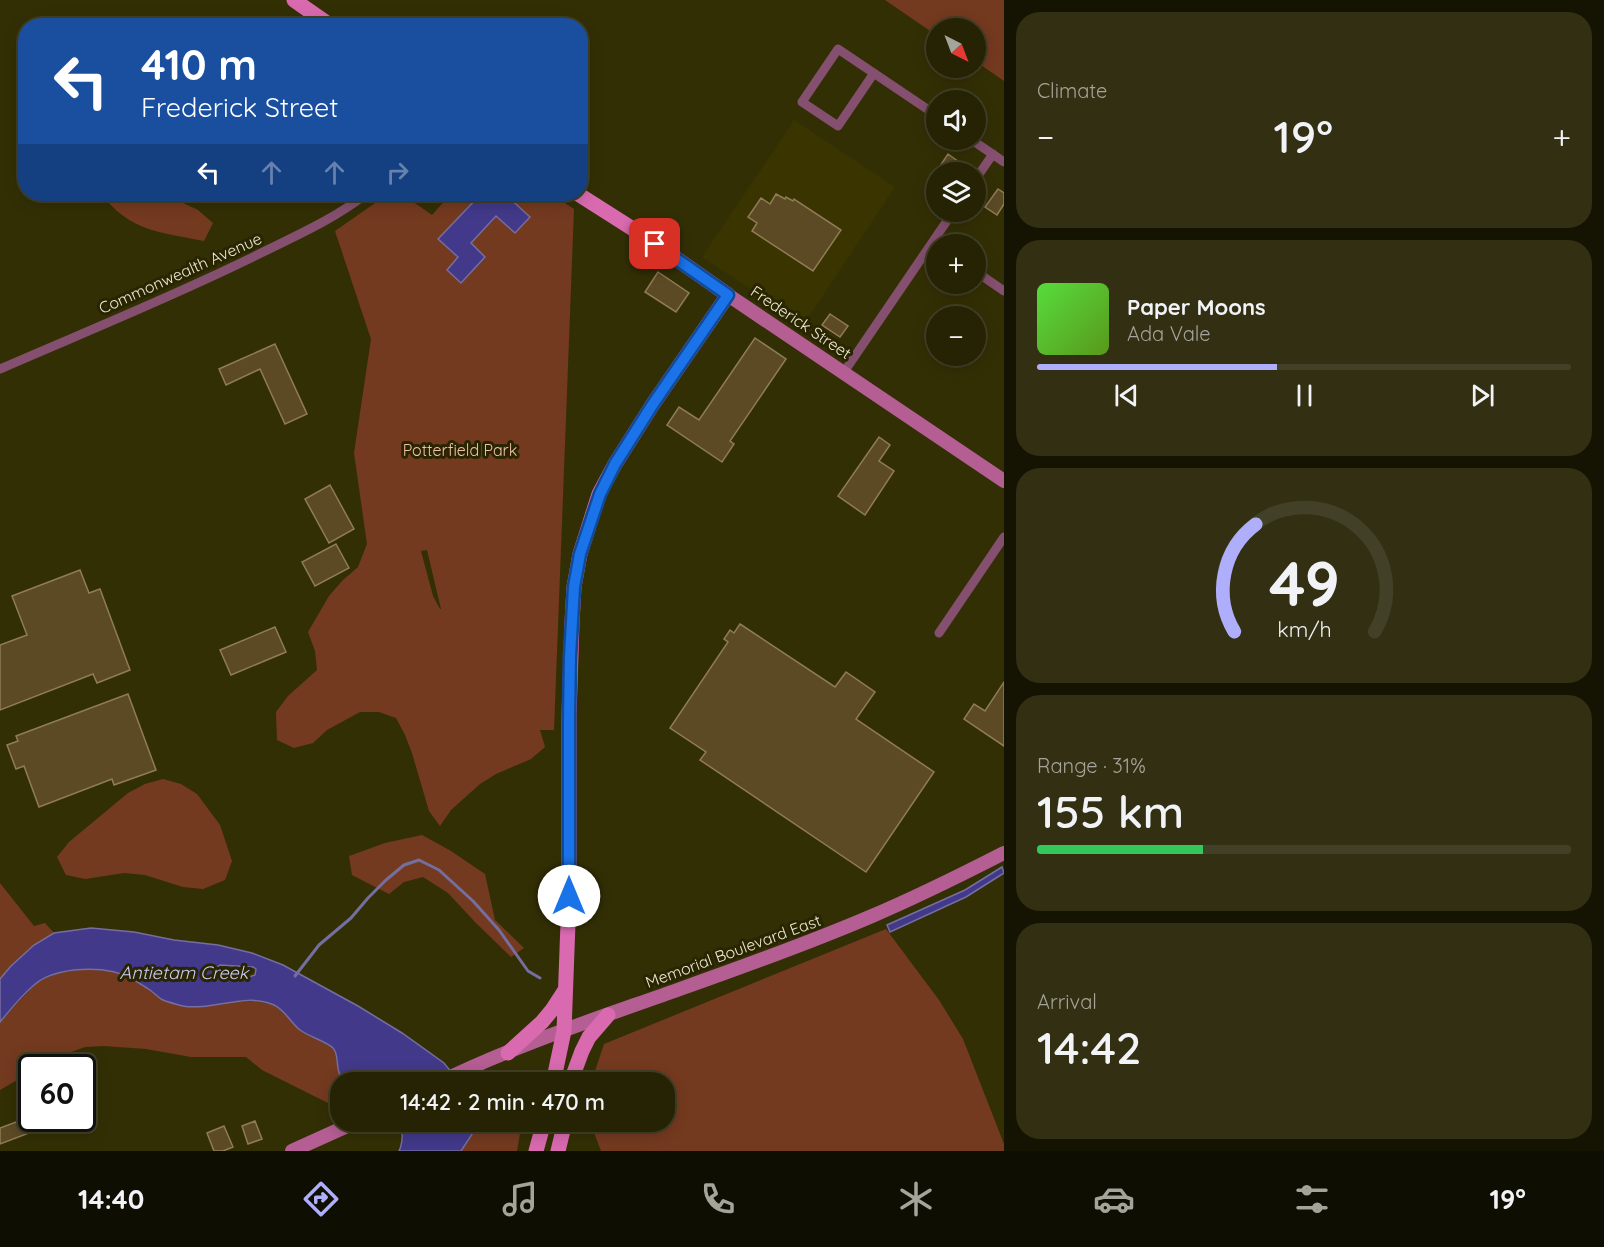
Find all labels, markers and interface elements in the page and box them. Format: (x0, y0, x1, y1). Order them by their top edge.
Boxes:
north arrow (926, 18, 986, 78)
map controls (926, 18, 986, 366)
text: 410 m (141, 38, 257, 91)
icon: left (42, 42, 120, 120)
text: Climate (1037, 78, 1107, 103)
text: Frederick Street (141, 90, 338, 124)
button: sound (926, 90, 986, 150)
text: 19° (1274, 108, 1333, 164)
text: − (1037, 116, 1054, 157)
text: + (1552, 116, 1571, 157)
icon: left (192, 156, 225, 189)
icon: ahead (255, 156, 288, 189)
icon: ahead (318, 156, 351, 189)
icon: right (381, 156, 414, 189)
button: layers (926, 162, 986, 222)
pin (629, 218, 680, 269)
icon: arrive (638, 227, 671, 260)
street label: Commonwealth Avenue (95, 228, 265, 318)
button: + (926, 234, 986, 294)
street label: Frederick Street (747, 281, 855, 363)
text: Paper Moons (1127, 293, 1266, 321)
button: − (926, 306, 986, 366)
text: Ada Vale (1127, 321, 1211, 346)
icon: previous (1110, 379, 1143, 412)
icon: pause (1288, 379, 1321, 412)
icon: next (1466, 379, 1499, 412)
park label: Potterfield Park (403, 440, 517, 460)
text: 49 (1269, 545, 1339, 623)
text: km/h (1277, 617, 1331, 643)
text: Range · 31% (1037, 753, 1146, 778)
text: 155 km (1037, 783, 1184, 839)
position arrow (537, 864, 601, 928)
street label: Memorial Boulevard East (643, 910, 823, 992)
water label: Antietam Creek (120, 961, 250, 984)
text: Arrival (1037, 989, 1097, 1014)
text: 14:42 (1037, 1019, 1142, 1075)
speed limit sign: 60 (18, 1054, 96, 1132)
text: 14:42 · 2 min · 470 m (400, 1088, 605, 1116)
icon: directions (300, 1178, 342, 1220)
icon: music (499, 1178, 541, 1220)
icon: phone (697, 1178, 739, 1220)
icon: climate (895, 1178, 937, 1220)
icon: car (1093, 1178, 1135, 1220)
icon: filters (1291, 1178, 1333, 1220)
text: 14:40 (78, 1182, 144, 1216)
text: 19° (1489, 1182, 1526, 1216)

